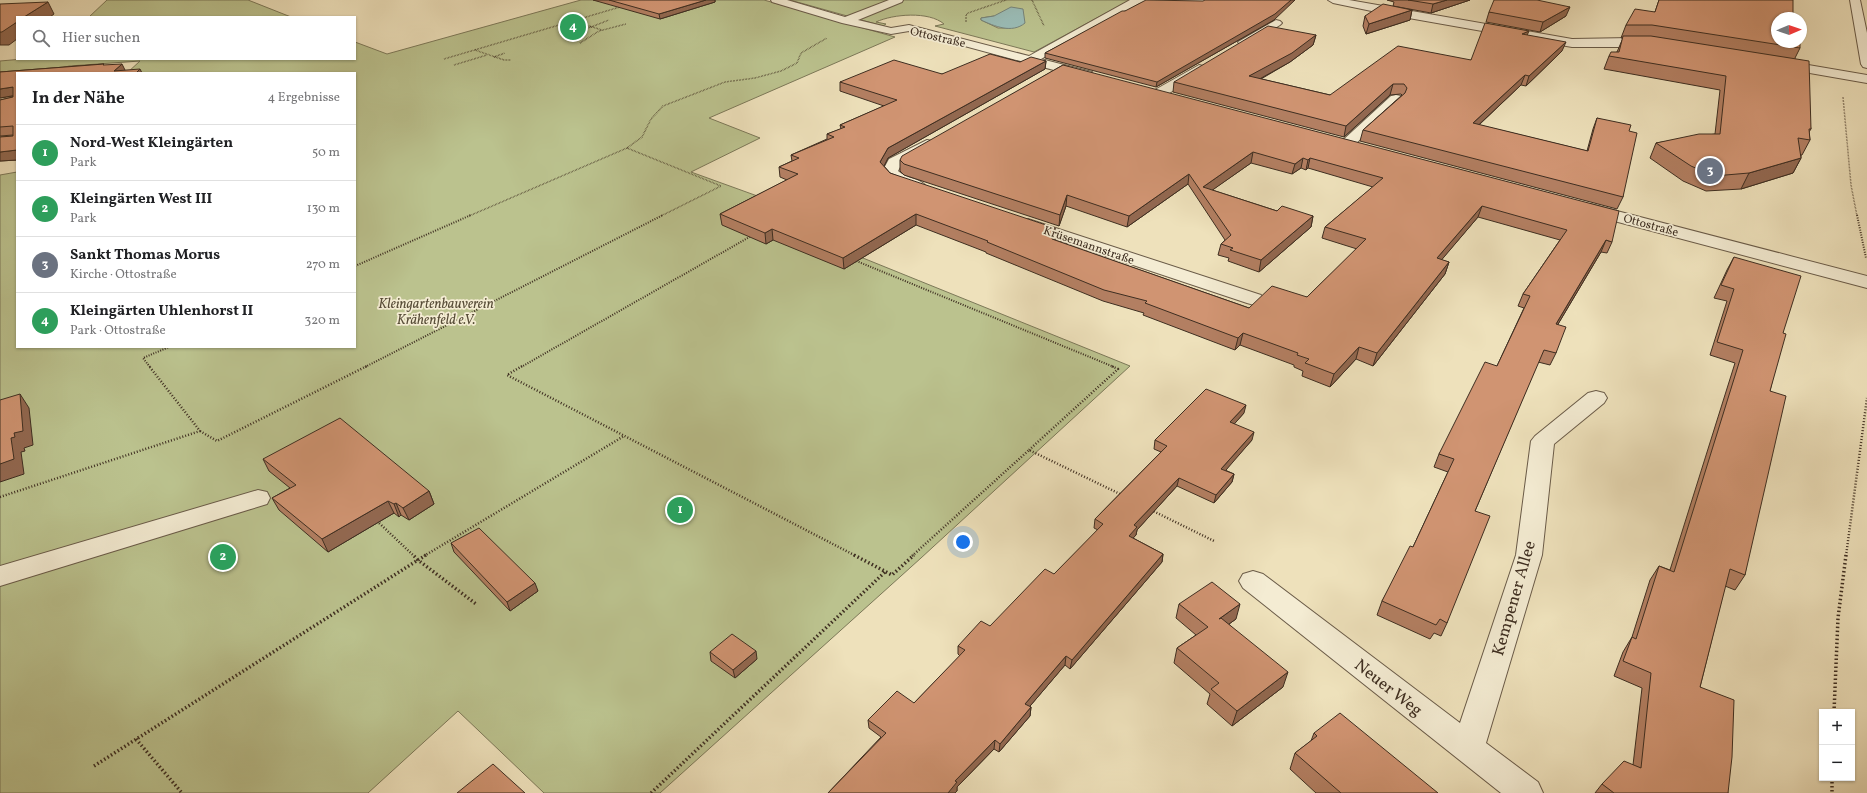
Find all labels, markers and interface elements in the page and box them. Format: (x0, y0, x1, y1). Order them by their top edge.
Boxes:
pin: 4 (560, 12, 586, 42)
north arrow (1771, 12, 1807, 48)
search box (16, 16, 356, 60)
street label: Ottostraße (908, 24, 967, 52)
icon: search (30, 27, 52, 49)
text: Hier suchen (62, 28, 140, 49)
text: In der Nähe (32, 87, 125, 110)
text: 4 Ergebnisse (267, 89, 340, 107)
text: Nord-West Kleingärten (70, 133, 233, 154)
text: 1 (42, 144, 48, 162)
text: 50 m (312, 144, 340, 162)
text: Park (70, 154, 97, 172)
pin: 3 (1697, 156, 1723, 186)
text: Kleingärten West III (70, 189, 212, 210)
text: 2 (42, 200, 48, 218)
text: 130 m (307, 200, 340, 218)
text: Park (70, 210, 97, 228)
street label: Ottostraße (1621, 211, 1680, 241)
street label: Krüsemannstraße (1041, 223, 1136, 269)
text: Sankt Thomas Morus (70, 245, 220, 266)
text: 3 (42, 256, 48, 274)
text: 270 m (306, 256, 340, 274)
text: Kirche · Ottostraße (70, 266, 177, 284)
park label: Kleingartenbauverein Krähenfeld e.V. (378, 295, 494, 330)
text: Kleingärten Uhlenhorst II (70, 301, 253, 322)
text: 4 (41, 312, 49, 330)
text: 320 m (305, 312, 340, 330)
text: Park · Ottostraße (70, 322, 166, 340)
pin: 1 (667, 495, 693, 525)
your location (953, 532, 973, 552)
street label: Kempener Allee (1487, 538, 1542, 659)
pin: 2 (210, 542, 236, 572)
street label: Neuer Weg (1349, 654, 1427, 722)
map controls (1819, 709, 1855, 781)
button: + (1819, 709, 1855, 745)
button: − (1819, 745, 1855, 781)

